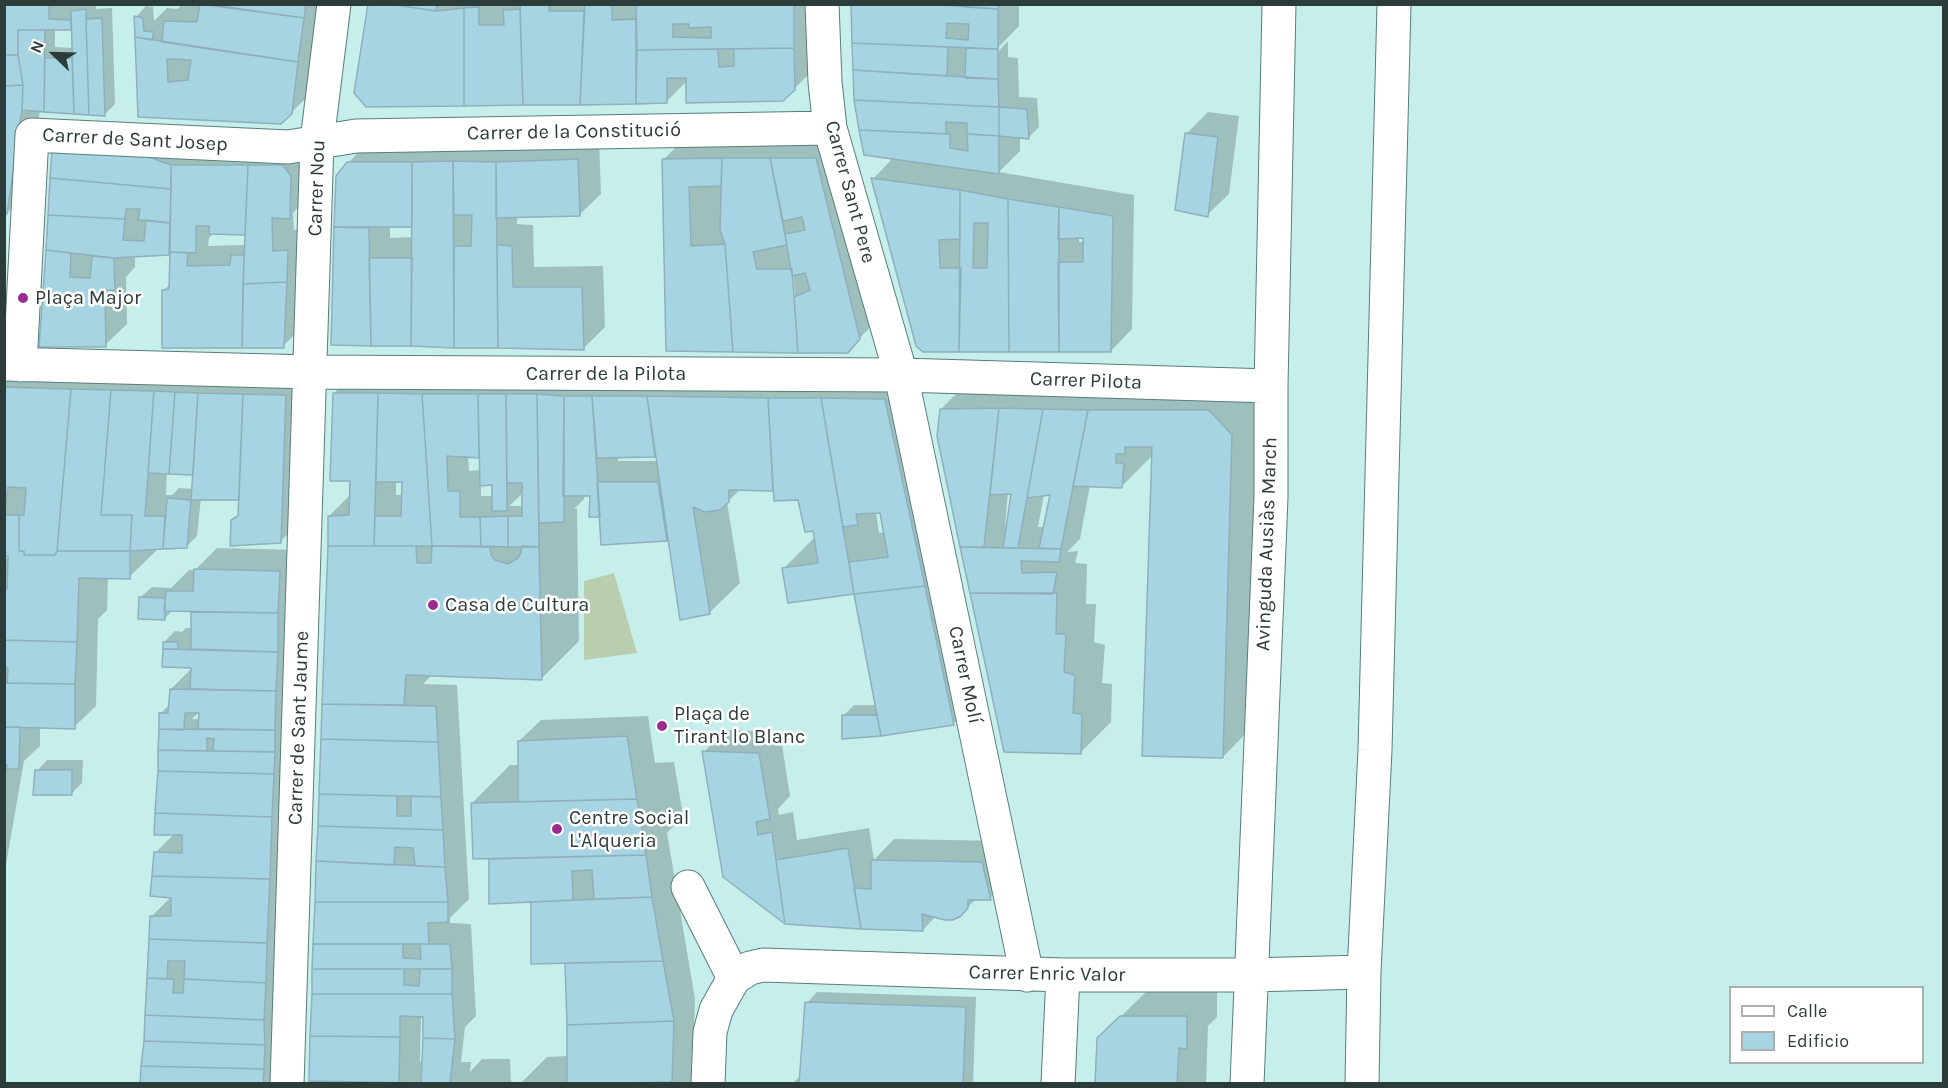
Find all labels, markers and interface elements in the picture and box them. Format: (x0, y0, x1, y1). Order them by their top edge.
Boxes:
north arrow (24, 24, 84, 84)
text: N (26, 38, 48, 56)
street label: Carrer de la Constitució (467, 118, 681, 146)
street label: Carrer Sant Pere (819, 118, 881, 266)
street label: Carrer de Sant Josep (42, 123, 228, 157)
street label: Carrer Nou (303, 139, 331, 237)
place label: Plaça Major (35, 286, 141, 310)
marker: Plaça Major (16, 291, 30, 305)
street label: Carrer de la Pilota (526, 362, 686, 386)
street label: Carrer Pilota (1030, 367, 1142, 395)
street label: Avinguda Ausiàs March (1251, 437, 1283, 651)
place label: Casa de Cultura (445, 593, 589, 617)
marker: Casa de Cultura (426, 598, 440, 612)
street label: Carrer Molí (943, 624, 987, 726)
street label: Carrer de Sant Jaume (284, 630, 314, 826)
place label: Plaça de Tirant lo Blanc (674, 702, 805, 749)
marker: Plaça de Tirant lo Blanc (655, 719, 669, 733)
place label: Centre Social L'Alqueria (569, 806, 689, 853)
marker: Centre Social L'Alqueria (550, 822, 564, 836)
street label: Carrer Enric Valor (968, 961, 1126, 987)
legend (1729, 986, 1924, 1064)
text: Calle (1787, 1000, 1827, 1022)
text: Edificio (1787, 1030, 1849, 1052)

